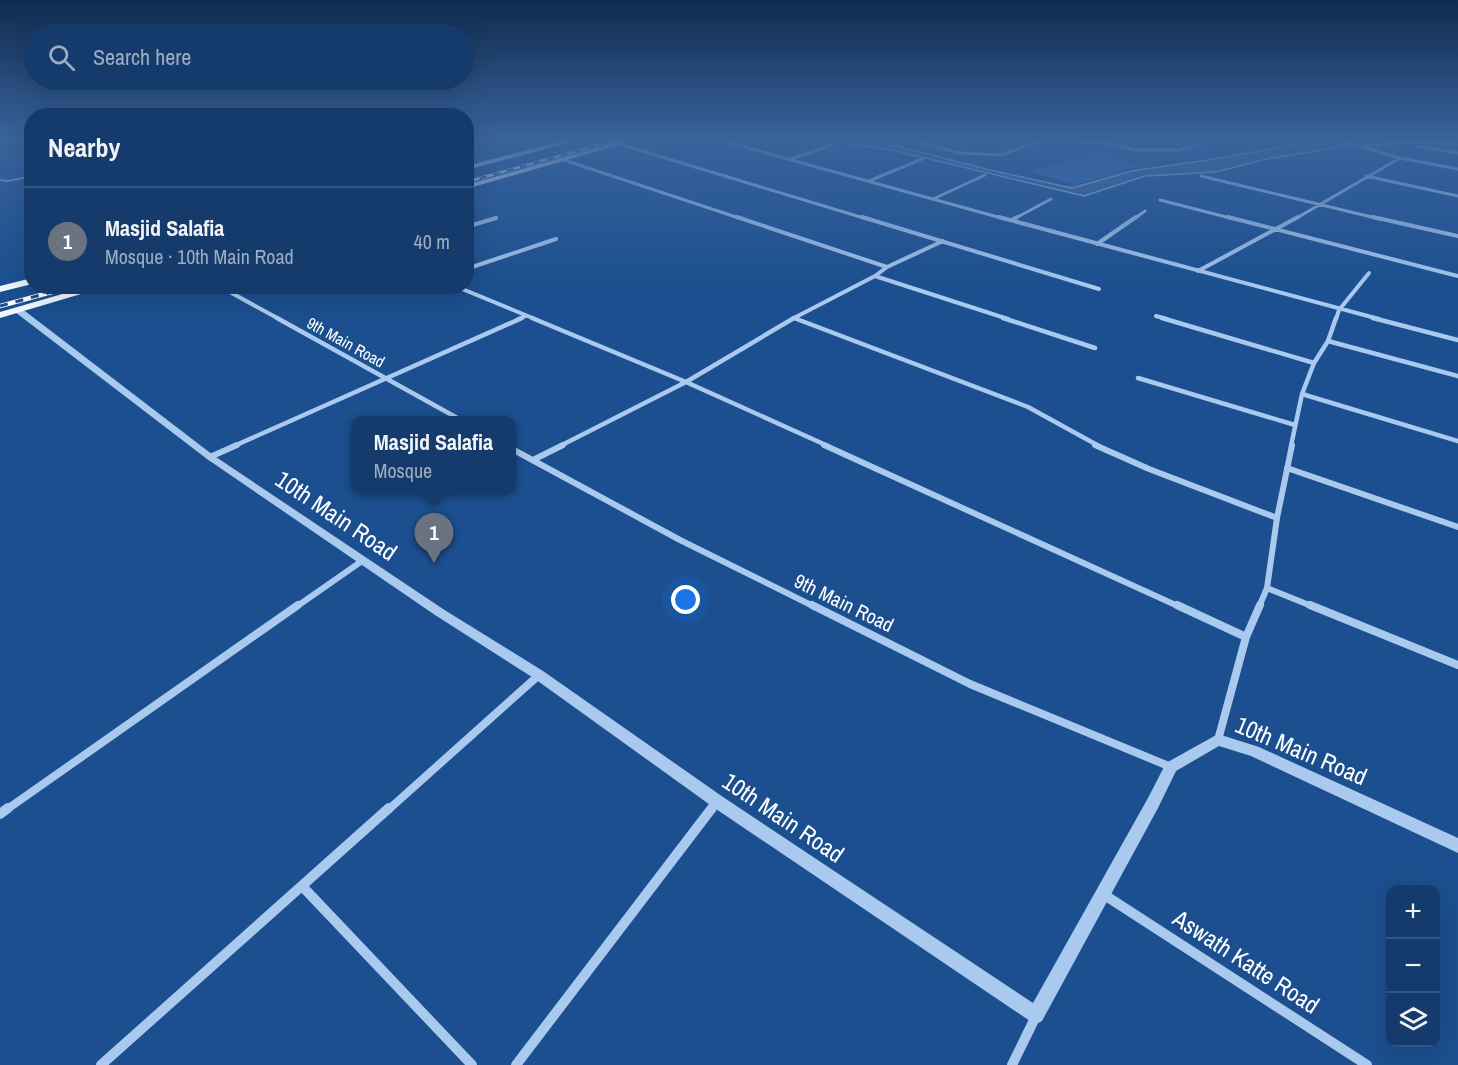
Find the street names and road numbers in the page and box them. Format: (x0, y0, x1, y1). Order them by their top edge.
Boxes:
street label: 9th Main Road (303, 312, 389, 372)
street label: 10th Main Road (270, 463, 404, 568)
street label: 9th Main Road (790, 567, 898, 638)
street label: 10th Main Road (1231, 708, 1372, 792)
street label: 10th Main Road (717, 765, 851, 870)
street label: Aswath Katte Road (1166, 901, 1326, 1020)

